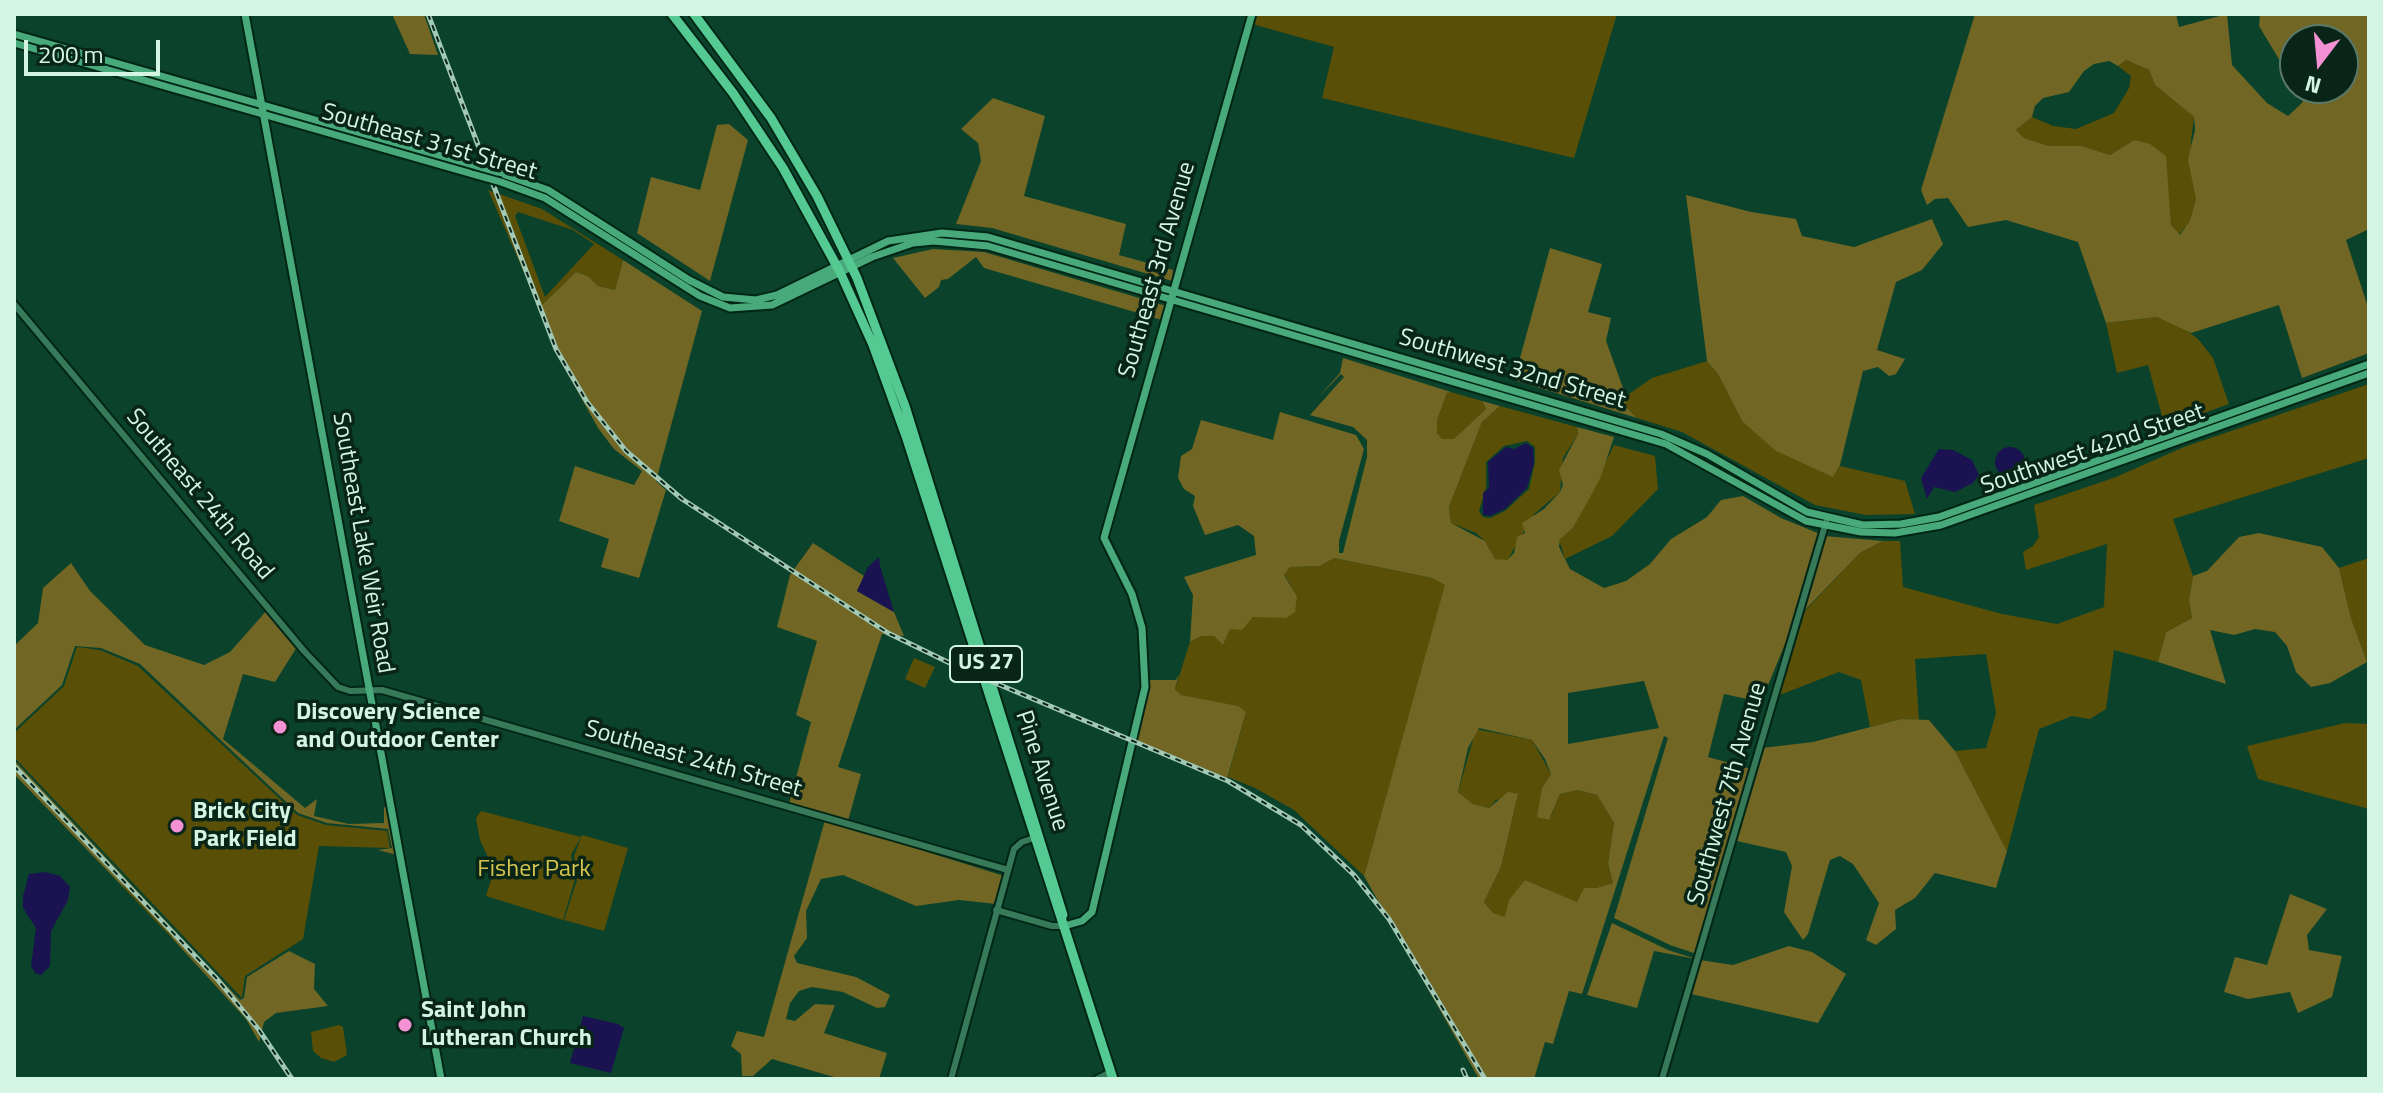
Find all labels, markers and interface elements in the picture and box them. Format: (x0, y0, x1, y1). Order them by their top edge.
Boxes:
scale bar (28, 24, 164, 74)
north arrow (2279, 24, 2359, 104)
text: 200 m (38, 36, 104, 72)
text: N (2301, 67, 2325, 104)
street label: Southeast 31st Street (318, 99, 540, 187)
street label: Southeast 3rd Avenue (1113, 159, 1203, 381)
street label: Southwest 32nd Street (1395, 324, 1629, 416)
street label: Southwest 42nd Street (1978, 398, 2208, 502)
street label: Southeast 24th Road (119, 404, 279, 586)
street label: Southeast Lake Weir Road (325, 410, 399, 676)
road number: US 27 (950, 646, 1022, 682)
street label: Southwest 7th Avenue (1682, 680, 1774, 908)
place label: Discovery Science and Outdoor Center (296, 699, 499, 755)
street label: Pine Avenue (1008, 707, 1074, 835)
street label: Southeast 24th Street (581, 715, 805, 805)
marker: Discovery Science and Outdoor Center (271, 718, 289, 736)
place label: Brick City Park Field (193, 798, 297, 854)
marker: Brick City Park Field (168, 817, 186, 835)
park label: Fisher Park (477, 856, 591, 884)
place label: Saint John Lutheran Church (421, 997, 592, 1053)
marker: Saint John Lutheran Church (396, 1016, 414, 1034)

